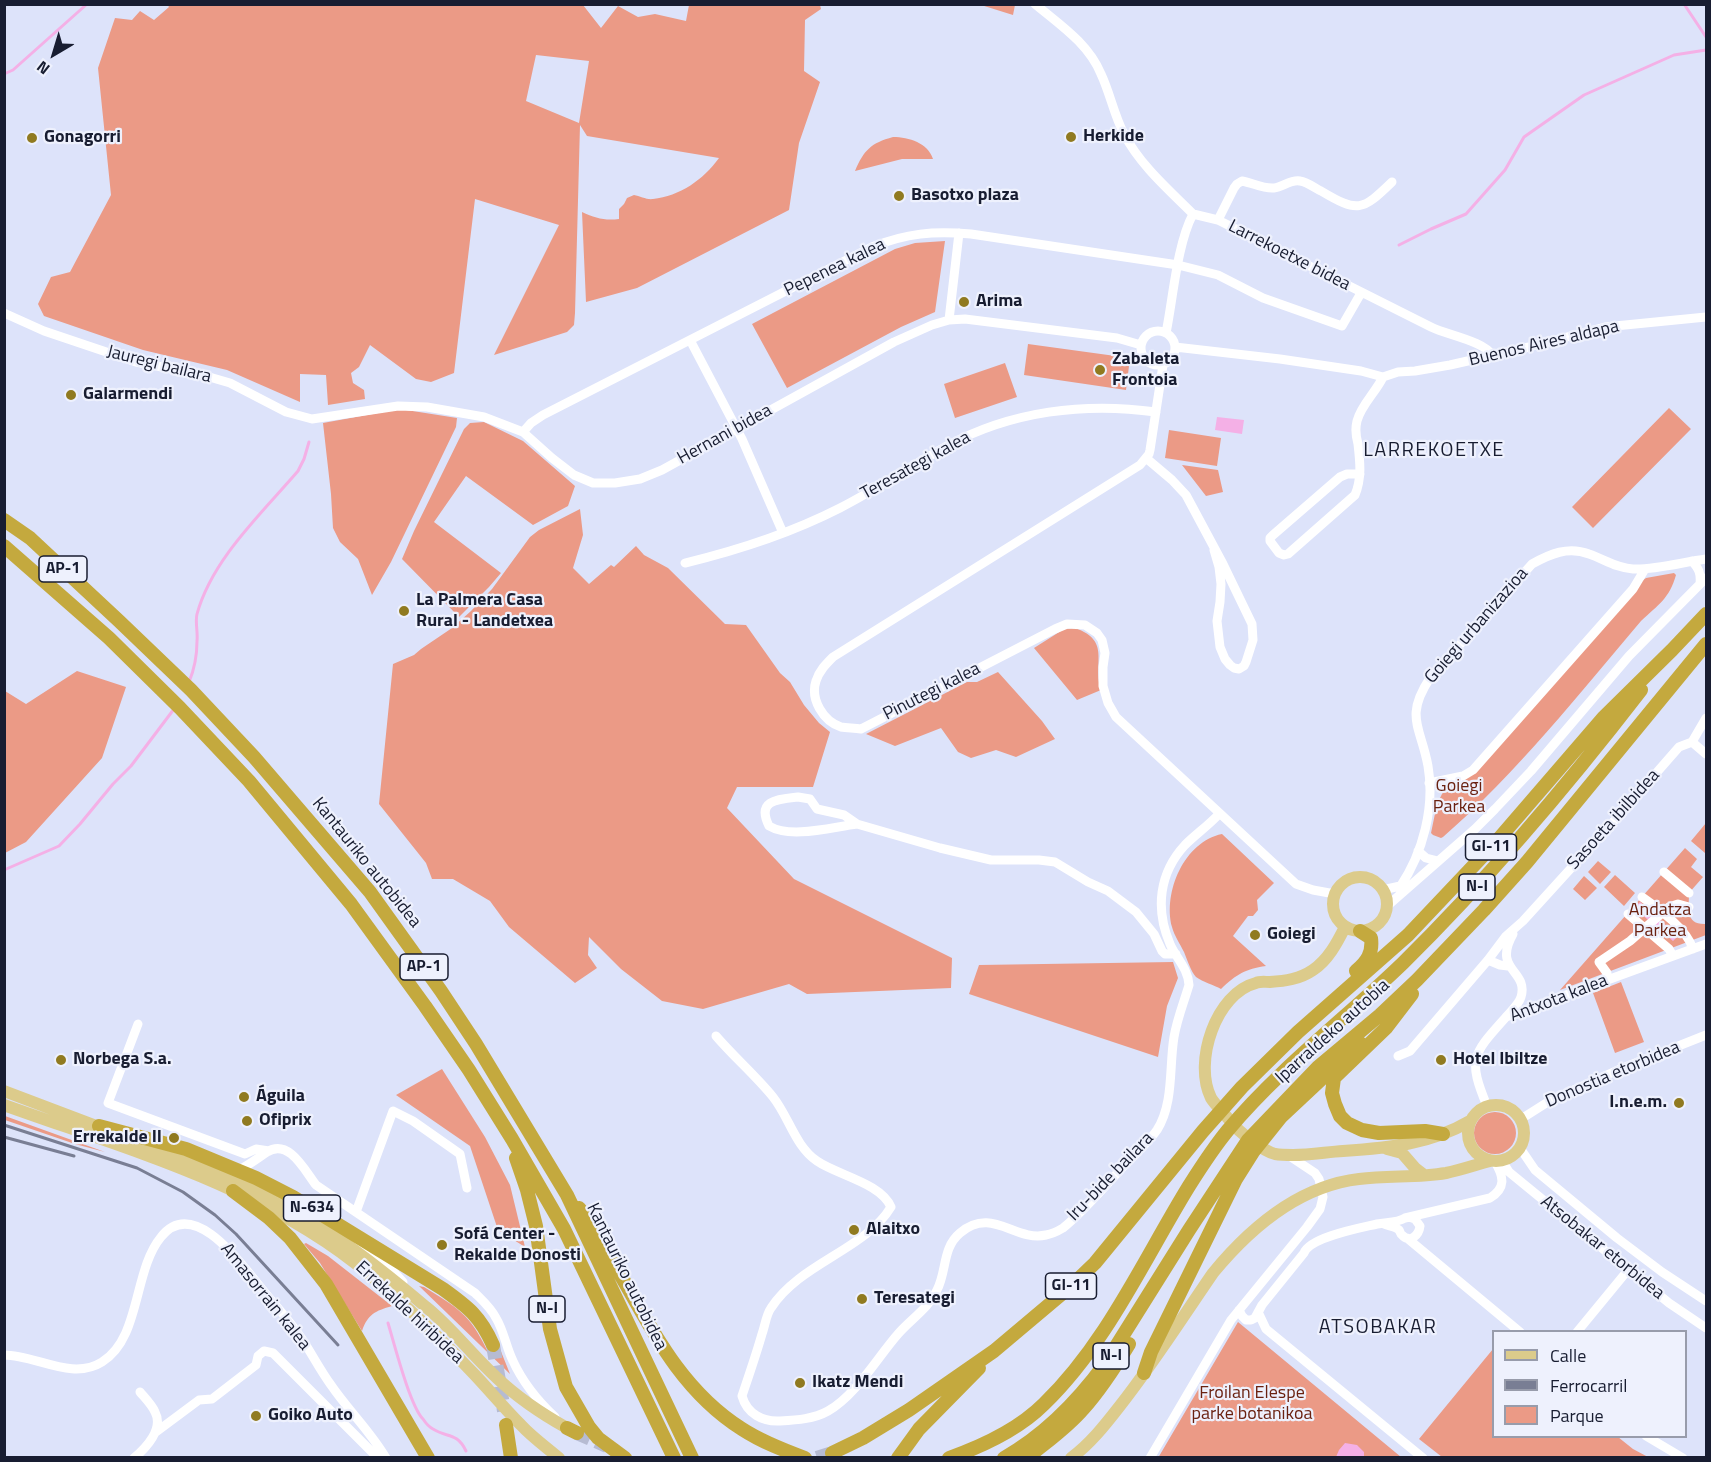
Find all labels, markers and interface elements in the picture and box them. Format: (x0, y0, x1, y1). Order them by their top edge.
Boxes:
north arrow (24, 24, 84, 84)
text: N (31, 55, 55, 81)
place label: Herkide (1083, 126, 1144, 148)
place label: Gonagorri (44, 127, 121, 149)
marker: Herkide (1064, 130, 1078, 144)
marker: Gonagorri (25, 131, 39, 145)
place label: Basotxo plaza (911, 185, 1019, 207)
marker: Basotxo plaza (892, 189, 906, 203)
street label: Larrekoetxe bidea (1224, 216, 1354, 296)
street label: Pepenea kalea (781, 234, 889, 302)
place label: Arima (976, 291, 1022, 313)
marker: Arima (957, 295, 971, 309)
street label: Buenos Aires aldapa (1467, 316, 1621, 372)
street label: Jauregi bailara (105, 342, 213, 388)
place label: Zabaleta Frontoia (1112, 349, 1180, 392)
marker: Zabaleta Frontoia (1093, 363, 1107, 377)
place label: Galarmendi (83, 384, 173, 406)
marker: Galarmendi (64, 388, 78, 402)
street label: Hernani bidea (674, 400, 776, 470)
street label: Teresategi kalea (857, 427, 975, 505)
district label: LARREKOETXE (1363, 439, 1505, 463)
road number: AP-1 (39, 556, 87, 582)
street label: Goiegi urbanizazioa (1421, 564, 1533, 688)
place label: La Palmera Casa Rural - Landetxea (416, 590, 553, 632)
marker: La Palmera Casa Rural - Landetxea (397, 604, 411, 618)
street label: Pinutegi kalea (880, 658, 984, 726)
street label: Sasoeta ibilbidea (1563, 765, 1665, 875)
park label: Goiegi Parkea (1433, 776, 1485, 818)
street label: Kantauriko autobidea (307, 794, 425, 932)
road number: GI-11 (1466, 834, 1516, 860)
road number: N-I (1459, 874, 1495, 900)
park label: Andatza Parkea (1629, 900, 1691, 942)
place label: Goiegi (1267, 924, 1316, 946)
marker: Goiegi (1248, 928, 1262, 942)
road number: AP-1 (400, 954, 448, 980)
street label: Antxota kalea (1507, 970, 1611, 1028)
street label: Iparraldeko autobia (1272, 975, 1394, 1089)
street label: Donostia etorbidea (1542, 1037, 1684, 1113)
place label: Norbega S.a. (73, 1049, 172, 1071)
place label: Hotel Ibiltze (1453, 1049, 1548, 1071)
marker: Norbega S.a. (54, 1053, 68, 1067)
marker: Hotel Ibiltze (1434, 1053, 1448, 1067)
place label: Águila (256, 1086, 305, 1108)
marker: Águila (237, 1090, 251, 1104)
place label: I.n.e.m. (1609, 1092, 1667, 1114)
marker: I.n.e.m. (1672, 1096, 1686, 1110)
place label: Ofiprix (259, 1110, 311, 1132)
marker: Ofiprix (240, 1114, 254, 1128)
place label: Errekalde II (73, 1127, 162, 1149)
street label: Iru-bide bailara (1063, 1128, 1159, 1226)
marker: Errekalde II (167, 1131, 181, 1145)
street label: Atsobakar etorbidea (1536, 1191, 1668, 1305)
road number: N-634 (284, 1195, 340, 1221)
street label: Kantauriko autobidea (581, 1200, 671, 1354)
place label: Alaitxo (866, 1219, 920, 1241)
marker: Alaitxo (847, 1223, 861, 1237)
place label: Sofá Center - Rekalde Donosti (454, 1224, 581, 1266)
marker: Sofá Center - Rekalde Donosti (435, 1238, 449, 1252)
street label: Amasorrain kalea (215, 1239, 315, 1355)
street label: Errekalde hiribidea (350, 1257, 468, 1369)
road number: GI-11 (1046, 1273, 1096, 1299)
place label: Teresategi (874, 1288, 955, 1310)
marker: Teresategi (855, 1292, 869, 1306)
road number: N-I (529, 1296, 565, 1322)
district label: ATSOBAKAR (1319, 1316, 1437, 1340)
legend (1492, 1330, 1687, 1438)
text: Calle (1550, 1342, 1586, 1369)
road number: N-I (1093, 1343, 1129, 1369)
place label: Ikatz Mendi (812, 1372, 903, 1394)
text: Ferrocarril (1550, 1372, 1627, 1399)
marker: Ikatz Mendi (793, 1376, 807, 1390)
park label: Froilan Elespe parke botanikoa (1192, 1383, 1312, 1426)
text: Parque (1550, 1402, 1604, 1429)
place label: Goiko Auto (268, 1405, 353, 1427)
marker: Goiko Auto (249, 1409, 263, 1423)

